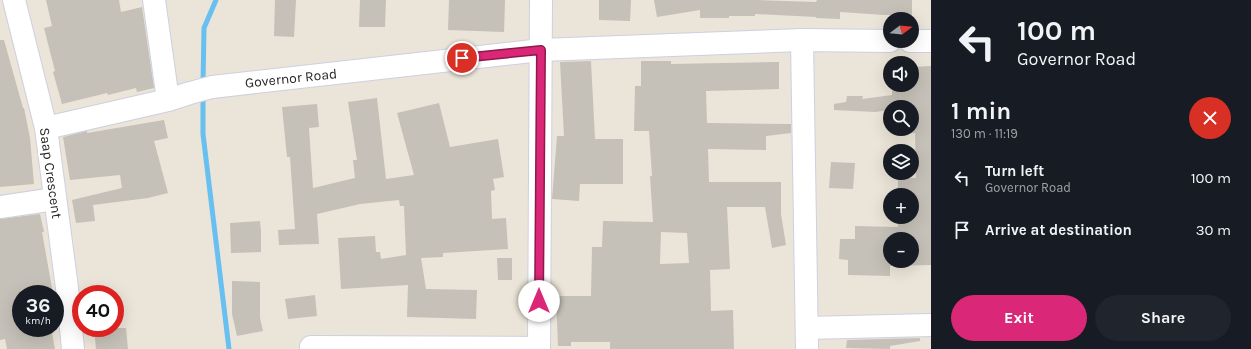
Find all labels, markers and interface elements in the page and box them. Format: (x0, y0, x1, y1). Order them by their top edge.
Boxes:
north arrow (883, 12, 919, 48)
map controls (883, 12, 919, 268)
text: 100 m (1017, 14, 1096, 47)
icon: left (951, 16, 1003, 68)
pin (445, 41, 479, 75)
icon: arrive (451, 47, 473, 69)
text: Governor Road (1017, 48, 1136, 70)
button: sound (883, 56, 919, 92)
street label: Governor Road (244, 65, 338, 92)
text: 1 min (951, 97, 1011, 125)
button: close (1189, 97, 1231, 139)
button: search (883, 100, 919, 136)
street label: Saap Crescent (36, 126, 65, 220)
text: 130 m · 11:19 (951, 126, 1018, 141)
button: layers (883, 144, 919, 180)
text: Turn left (985, 162, 1044, 180)
icon: left (951, 167, 973, 189)
text: 100 m (1191, 169, 1231, 187)
text: Governor Road (985, 180, 1071, 195)
button: + (883, 188, 919, 224)
icon: arrive (951, 219, 973, 241)
text: Arrive at destination (985, 221, 1132, 239)
text: 30 m (1196, 221, 1231, 239)
button: − (883, 232, 919, 268)
position arrow (518, 280, 560, 322)
speed limit sign: 40 (72, 285, 124, 337)
text: 36 (26, 294, 50, 317)
button: Exit (951, 295, 1087, 341)
button: Share (1095, 295, 1231, 341)
text: km/h (25, 315, 51, 327)

